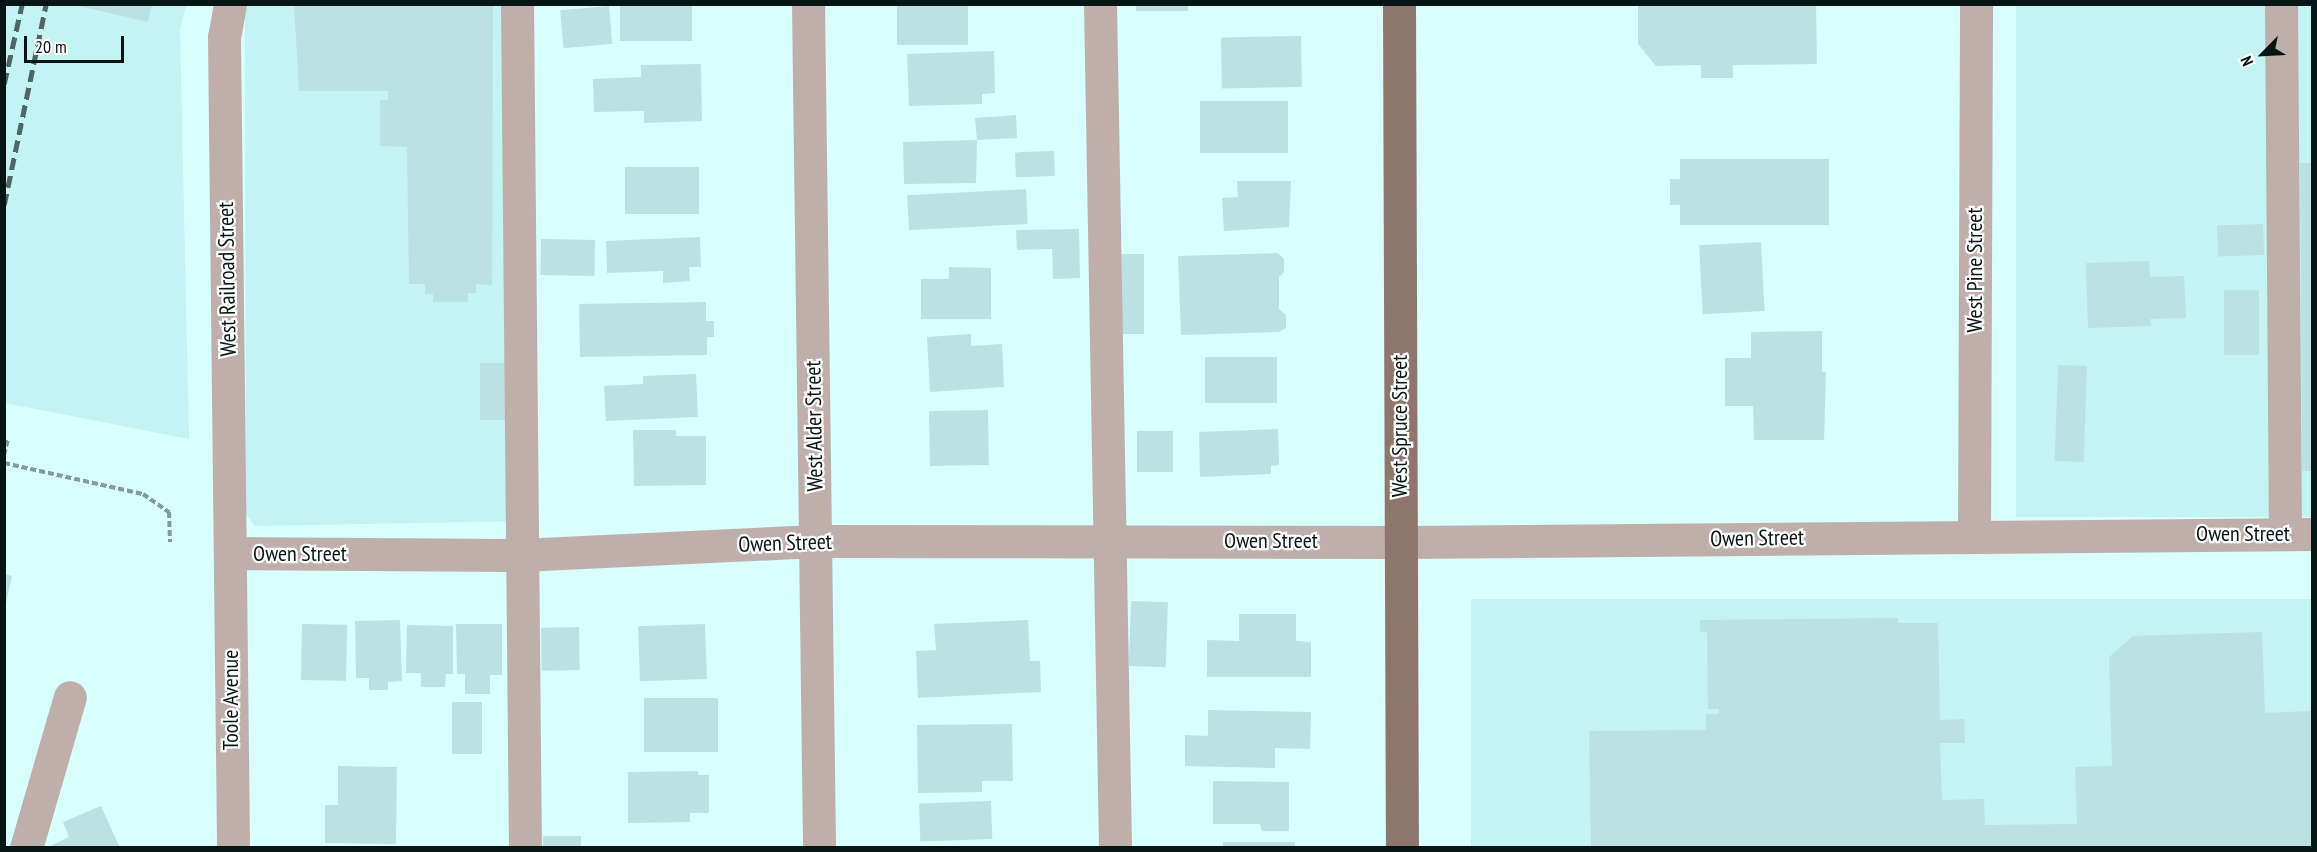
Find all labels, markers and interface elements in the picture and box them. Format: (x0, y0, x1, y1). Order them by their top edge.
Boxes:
scale bar (27, 24, 128, 62)
north arrow (2233, 24, 2293, 84)
text: 20 m (35, 35, 67, 58)
text: N (2236, 53, 2257, 69)
street label: West Railroad Street (212, 202, 242, 356)
street label: West Pine Street (1962, 208, 1988, 332)
street label: West Spruce Street (1387, 355, 1413, 497)
street label: West Alder Street (800, 360, 828, 492)
street label: Owen Street (2196, 521, 2290, 547)
street label: Owen Street (1710, 524, 1804, 552)
street label: Owen Street (738, 528, 832, 558)
street label: Owen Street (1224, 528, 1318, 554)
street label: Owen Street (253, 541, 347, 567)
street label: Toole Avenue (218, 649, 244, 751)

